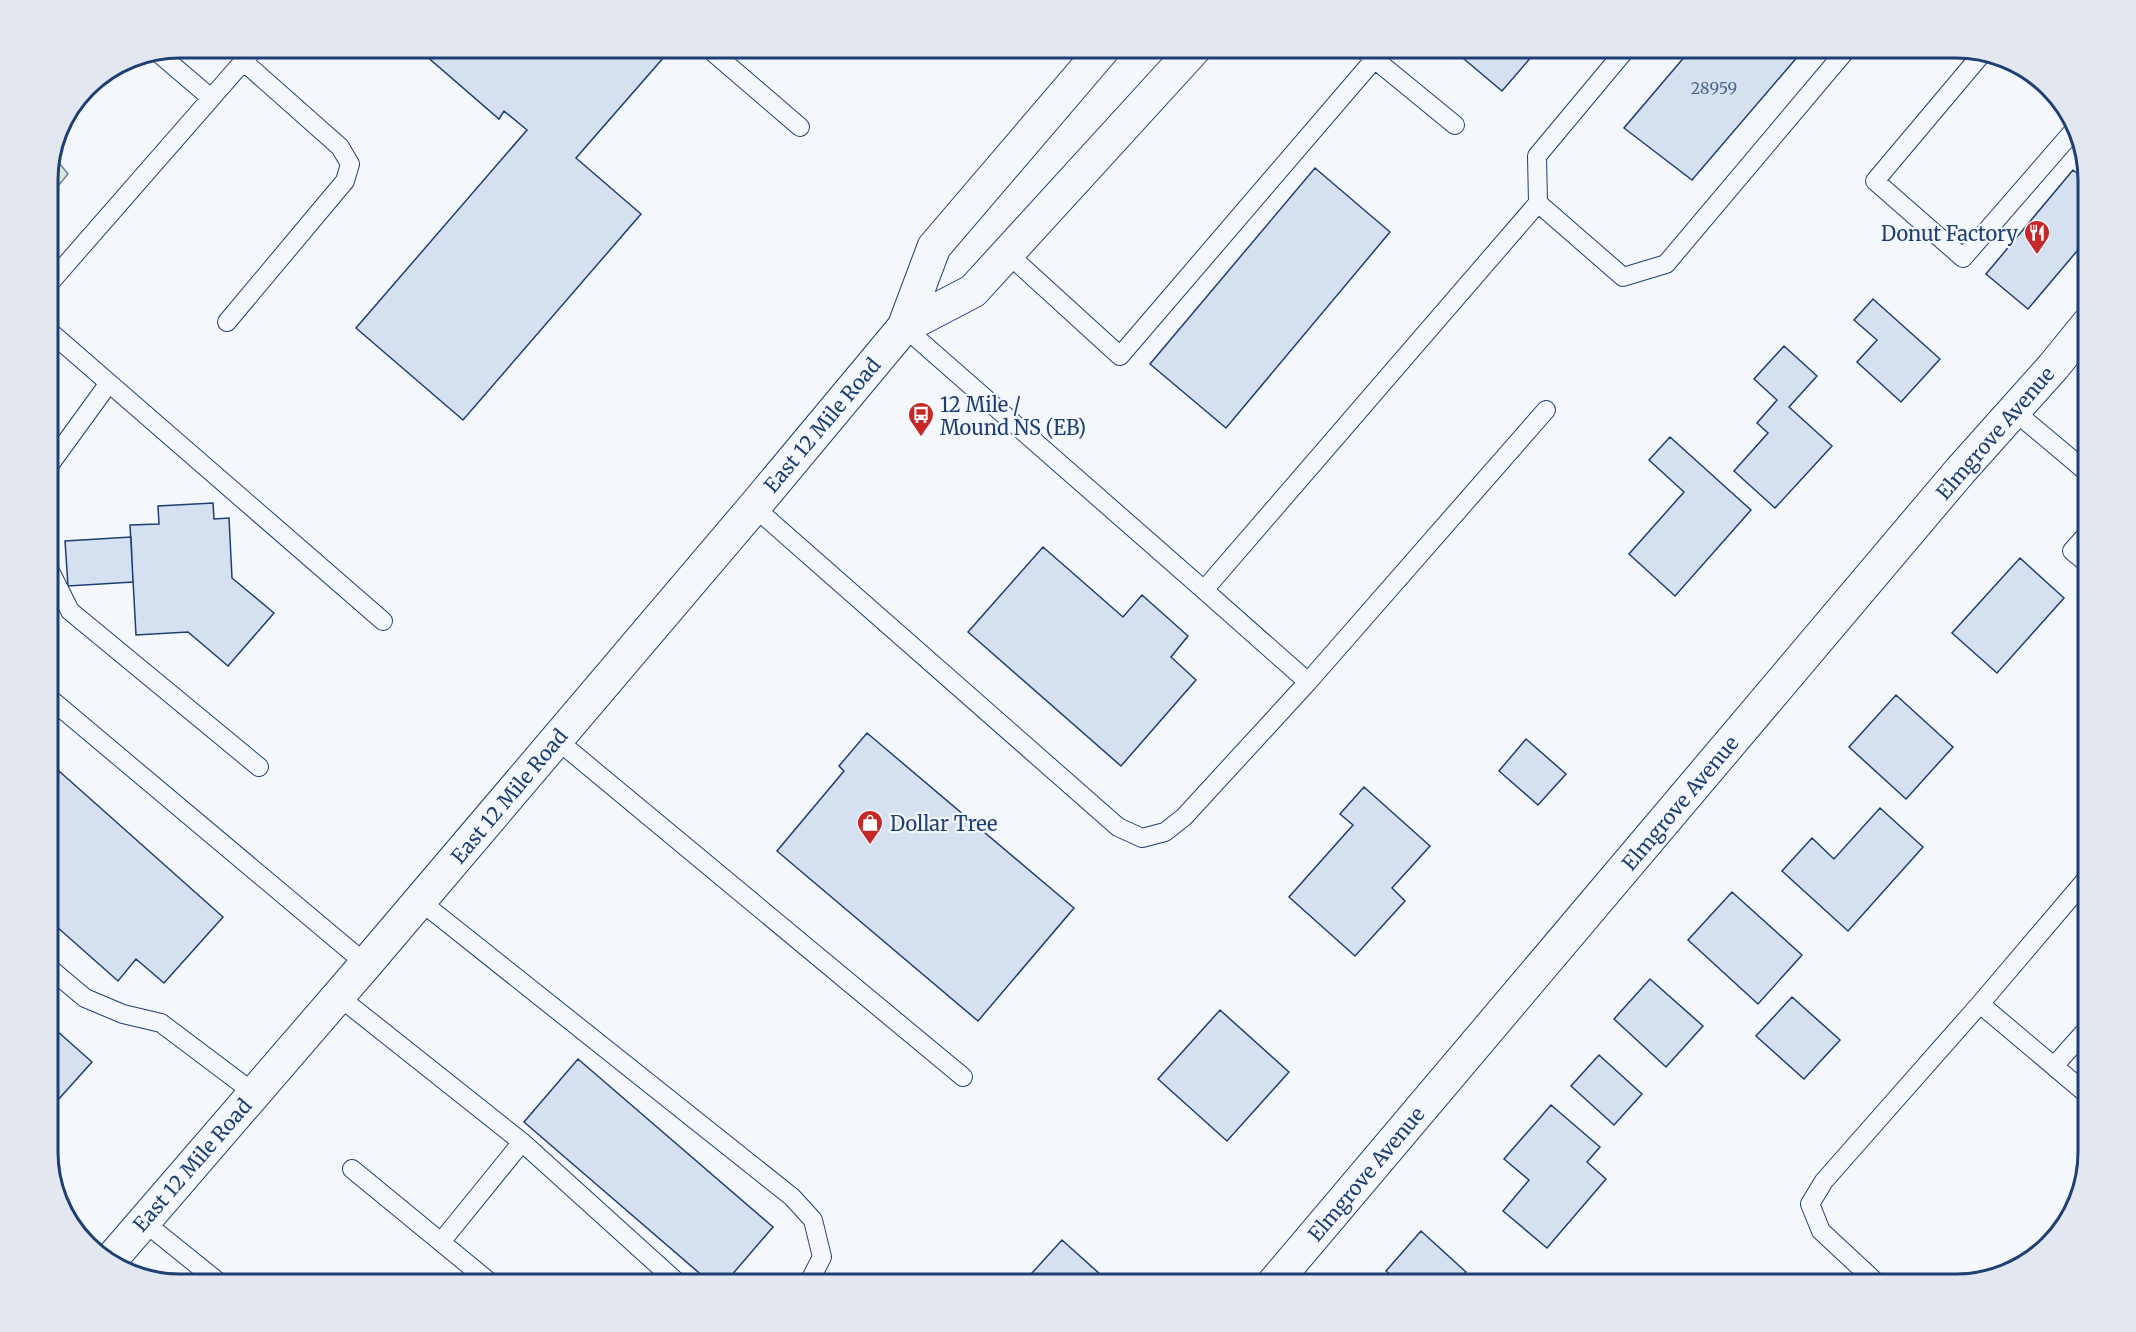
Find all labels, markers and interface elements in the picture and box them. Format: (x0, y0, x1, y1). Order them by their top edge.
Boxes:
house number: 28959 (1691, 78, 1737, 98)
restaurant icon: Donut Factory (2022, 218, 2052, 256)
place label: Donut Factory (1881, 221, 2018, 246)
street label: East 12 Mile Road (758, 353, 886, 497)
street label: Elmgrove Avenue (1931, 362, 2059, 504)
place label: 12 Mile / Mound NS (EB) (940, 392, 1086, 440)
bus stop icon: 12 Mile / Mound NS (EB) (906, 400, 936, 438)
street label: East 12 Mile Road (445, 724, 573, 868)
street label: Elmgrove Avenue (1617, 731, 1743, 875)
shop icon: Dollar Tree (855, 808, 885, 846)
place label: Dollar Tree (890, 811, 997, 836)
street label: East 12 Mile Road (127, 1093, 257, 1237)
street label: Elmgrove Avenue (1303, 1102, 1429, 1246)

